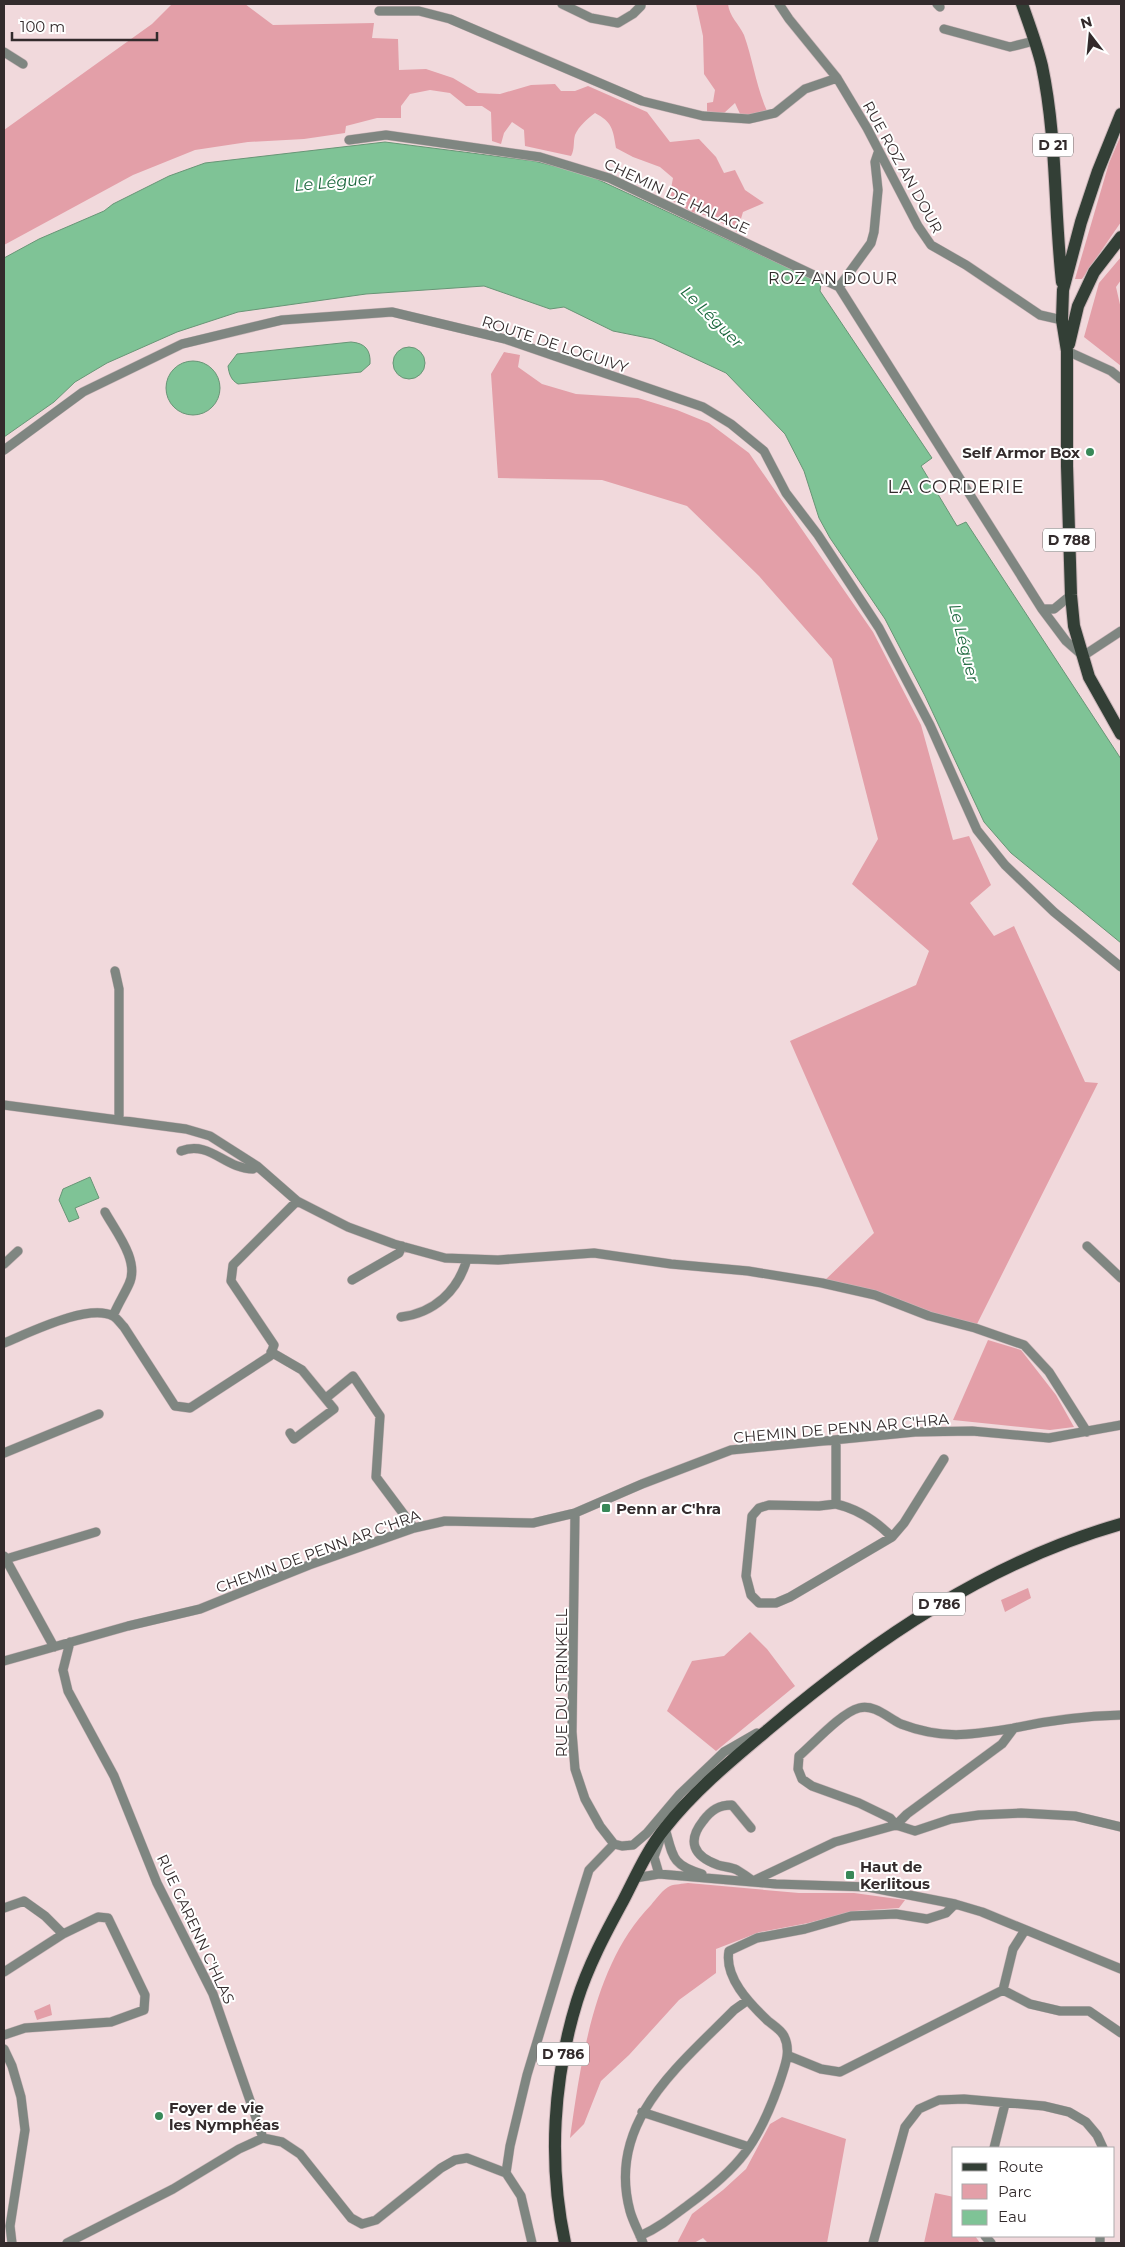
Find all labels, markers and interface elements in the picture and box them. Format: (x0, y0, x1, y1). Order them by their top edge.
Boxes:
scale bar (12, 10, 158, 42)
north arrow (1065, 10, 1115, 60)
text: N (1078, 12, 1094, 33)
text: 100 m (20, 17, 65, 36)
street label: RUE ROZ AN DOUR (859, 98, 947, 237)
road number: D 21 (1033, 134, 1073, 156)
street label: CHEMIN DE HALAGE (601, 154, 753, 238)
water label: Le Léguer (293, 169, 375, 195)
district label: ROZ AN DOUR (768, 269, 898, 288)
water label: Le Léguer (677, 282, 747, 352)
street label: ROUTE DE LOGUIVY (479, 311, 631, 377)
place label: Self Armor Box (962, 443, 1080, 462)
marker: Self Armor Box (1084, 446, 1096, 458)
district label: LA CORDERIE (888, 476, 1024, 498)
road number: D 788 (1043, 528, 1095, 552)
water label: Le Léguer (945, 602, 983, 685)
street label: CHEMIN DE PENN AR C'HRA (732, 1409, 950, 1447)
place label: Penn ar C'hra (616, 1499, 721, 1518)
marker: Penn ar C'hra (600, 1502, 612, 1514)
street label: CHEMIN DE PENN AR C'HRA (213, 1505, 423, 1597)
road number: D 786 (913, 1592, 965, 1616)
street label: RUE DU STRINKELL (552, 1609, 571, 1757)
street label: RUE GARENN C'HLAS (153, 1851, 239, 2007)
place label: Haut de Kerlitous (860, 1857, 930, 1893)
marker: Haut de Kerlitous (844, 1869, 856, 1881)
road number: D 786 (537, 2042, 589, 2066)
place label: Foyer de vie les Nymphéas (169, 2098, 279, 2134)
marker: Foyer de vie les Nymphéas (153, 2110, 165, 2122)
legend (952, 2147, 1115, 2237)
text: Route (998, 2157, 1043, 2176)
text: Parc (998, 2182, 1032, 2201)
text: Eau (998, 2207, 1027, 2226)

